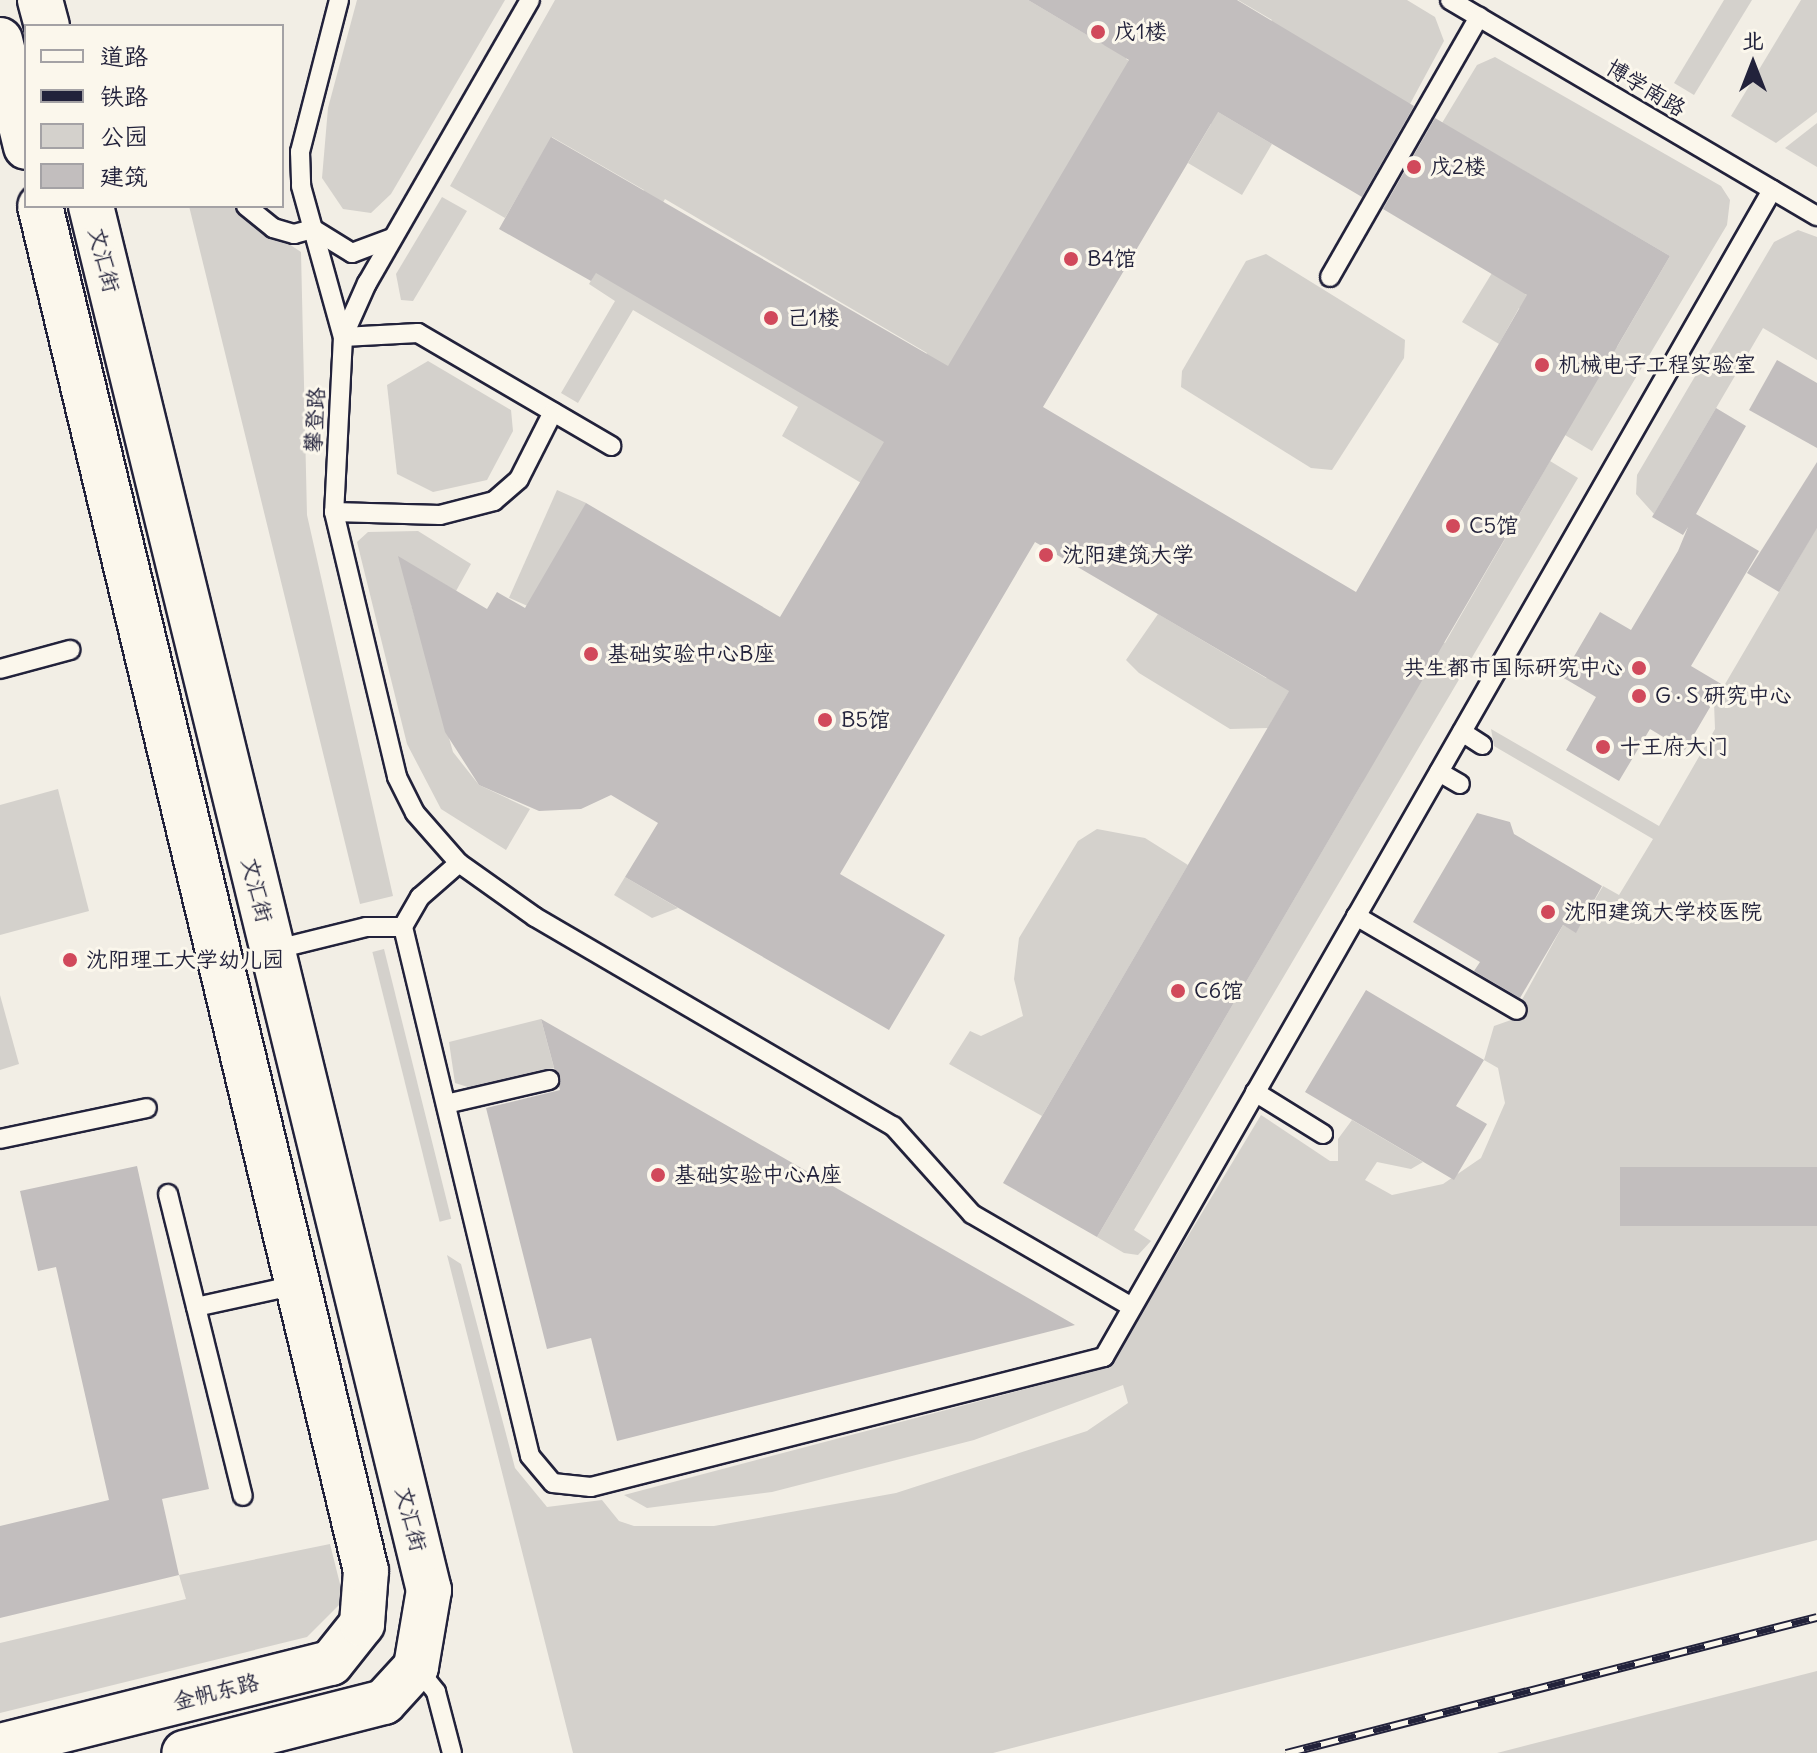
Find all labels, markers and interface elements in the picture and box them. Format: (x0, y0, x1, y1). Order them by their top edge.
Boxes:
place label: 戊1楼 (1114, 19, 1167, 45)
marker: 戊1楼 (1089, 23, 1107, 41)
legend (24, 24, 284, 208)
north arrow (1713, 24, 1793, 104)
text: 北 (1742, 26, 1764, 54)
text: 道路 (100, 41, 148, 71)
street label: 博学南路 (1601, 54, 1691, 122)
text: 铁路 (100, 81, 148, 111)
text: 公园 (100, 121, 148, 151)
place label: 戊2楼 (1430, 154, 1486, 180)
marker: 戊2楼 (1405, 158, 1423, 176)
text: 建筑 (100, 161, 148, 191)
street label: 文汇街 (83, 225, 125, 295)
place label: B4馆 (1087, 246, 1136, 272)
marker: B4馆 (1062, 250, 1080, 268)
place label: 己1楼 (787, 305, 840, 331)
marker: 己1楼 (762, 309, 780, 327)
place label: 机械电子工程实验室 (1558, 352, 1756, 378)
marker: 机械电子工程实验室 (1533, 356, 1551, 374)
street label: 攀登路 (300, 386, 330, 454)
place label: C5馆 (1469, 513, 1518, 539)
marker: C5馆 (1444, 517, 1462, 535)
place label: 沈阳建筑大学 (1062, 542, 1194, 568)
marker: 沈阳建筑大学 (1037, 546, 1055, 564)
place label: 基础实验中心B座 (607, 641, 775, 667)
marker: 基础实验中心B座 (582, 645, 600, 663)
place label: 共生都市国际研究中心 (1403, 655, 1623, 681)
marker: 共生都市国际研究中心 (1630, 659, 1648, 677)
place label: G · S 研究中心 (1655, 683, 1792, 709)
marker: G · S 研究中心 (1630, 687, 1648, 705)
place label: B5馆 (841, 707, 890, 733)
marker: B5馆 (816, 711, 834, 729)
place label: 十王府大门 (1619, 734, 1729, 760)
marker: 十王府大门 (1594, 738, 1612, 756)
street label: 文汇街 (236, 855, 278, 925)
place label: 沈阳建筑大学校医院 (1564, 899, 1762, 925)
marker: 沈阳建筑大学校医院 (1539, 903, 1557, 921)
place label: 沈阳理工大学幼儿园 (86, 947, 284, 973)
marker: 沈阳理工大学幼儿园 (61, 951, 79, 969)
place label: C6馆 (1194, 978, 1243, 1004)
marker: C6馆 (1169, 982, 1187, 1000)
place label: 基础实验中心A座 (674, 1162, 842, 1188)
marker: 基础实验中心A座 (649, 1166, 667, 1184)
street label: 文汇街 (390, 1484, 432, 1554)
street label: 金帆东路 (170, 1669, 262, 1715)

